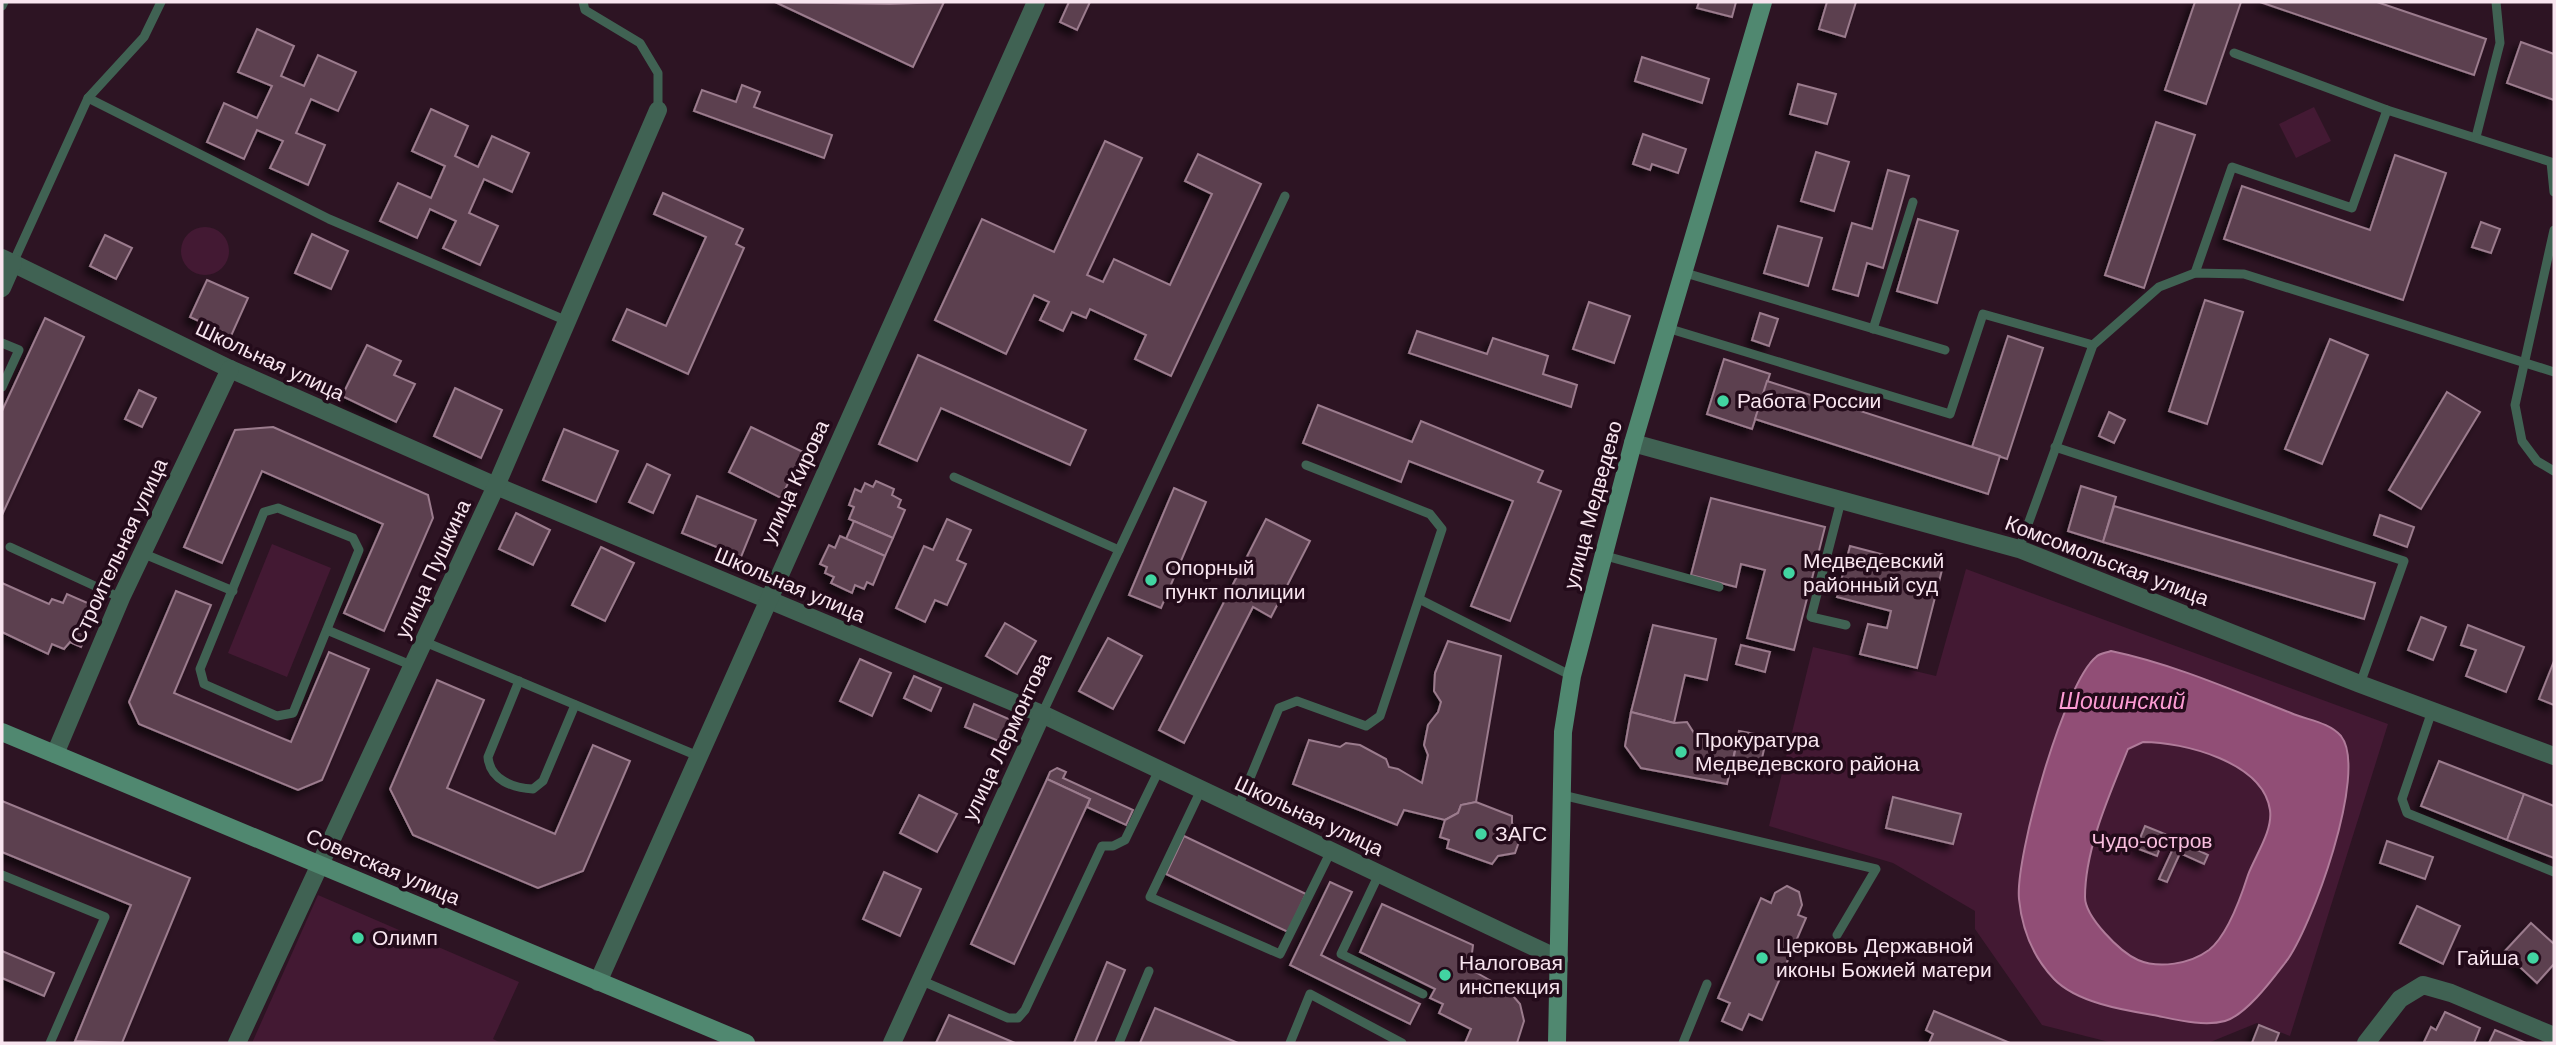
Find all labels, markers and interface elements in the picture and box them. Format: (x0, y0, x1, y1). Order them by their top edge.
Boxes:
street label: Школьная улица (192, 316, 348, 405)
place label: Работа России (1737, 389, 1881, 412)
marker: Работа России (1715, 393, 1731, 409)
street label: улица Кирова (756, 416, 833, 547)
street label: улица Медведево (1559, 418, 1626, 592)
street label: Строительная улица (66, 454, 172, 647)
street label: улица Пушкина (390, 496, 475, 642)
street label: Комсомольская улица (2002, 511, 2213, 610)
street label: Школьная улица (711, 542, 869, 627)
place label: Медведевский районный суд (1803, 549, 1944, 596)
place label: Опорный пункт полиции (1165, 556, 1305, 603)
marker: Медведевский районный суд (1781, 565, 1797, 581)
marker: Опорный пункт полиции (1143, 572, 1159, 588)
street label: улица Лермонтова (958, 649, 1056, 824)
water label: Шошинский (2059, 688, 2185, 714)
place label: Прокуратура Медведевского района (1695, 728, 1920, 775)
marker: Прокуратура Медведевского района (1673, 744, 1689, 760)
street label: Школьная улица (1231, 771, 1387, 860)
place label: ЗАГС (1495, 822, 1547, 845)
street label: Советская улица (303, 824, 464, 909)
marker: ЗАГС (1473, 826, 1489, 842)
park label: Чудо-остров (2091, 829, 2213, 852)
place label: Олимп (372, 926, 438, 949)
marker: Олимп (350, 930, 366, 946)
place label: Церковь Державной иконы Божией матери (1776, 934, 1992, 981)
place label: Гайша (2457, 946, 2519, 969)
marker: Церковь Державной иконы Божией матери (1754, 950, 1770, 966)
marker: Гайша (2525, 950, 2541, 966)
place label: Налоговая инспекция (1459, 951, 1563, 998)
marker: Налоговая инспекция (1437, 967, 1453, 983)

